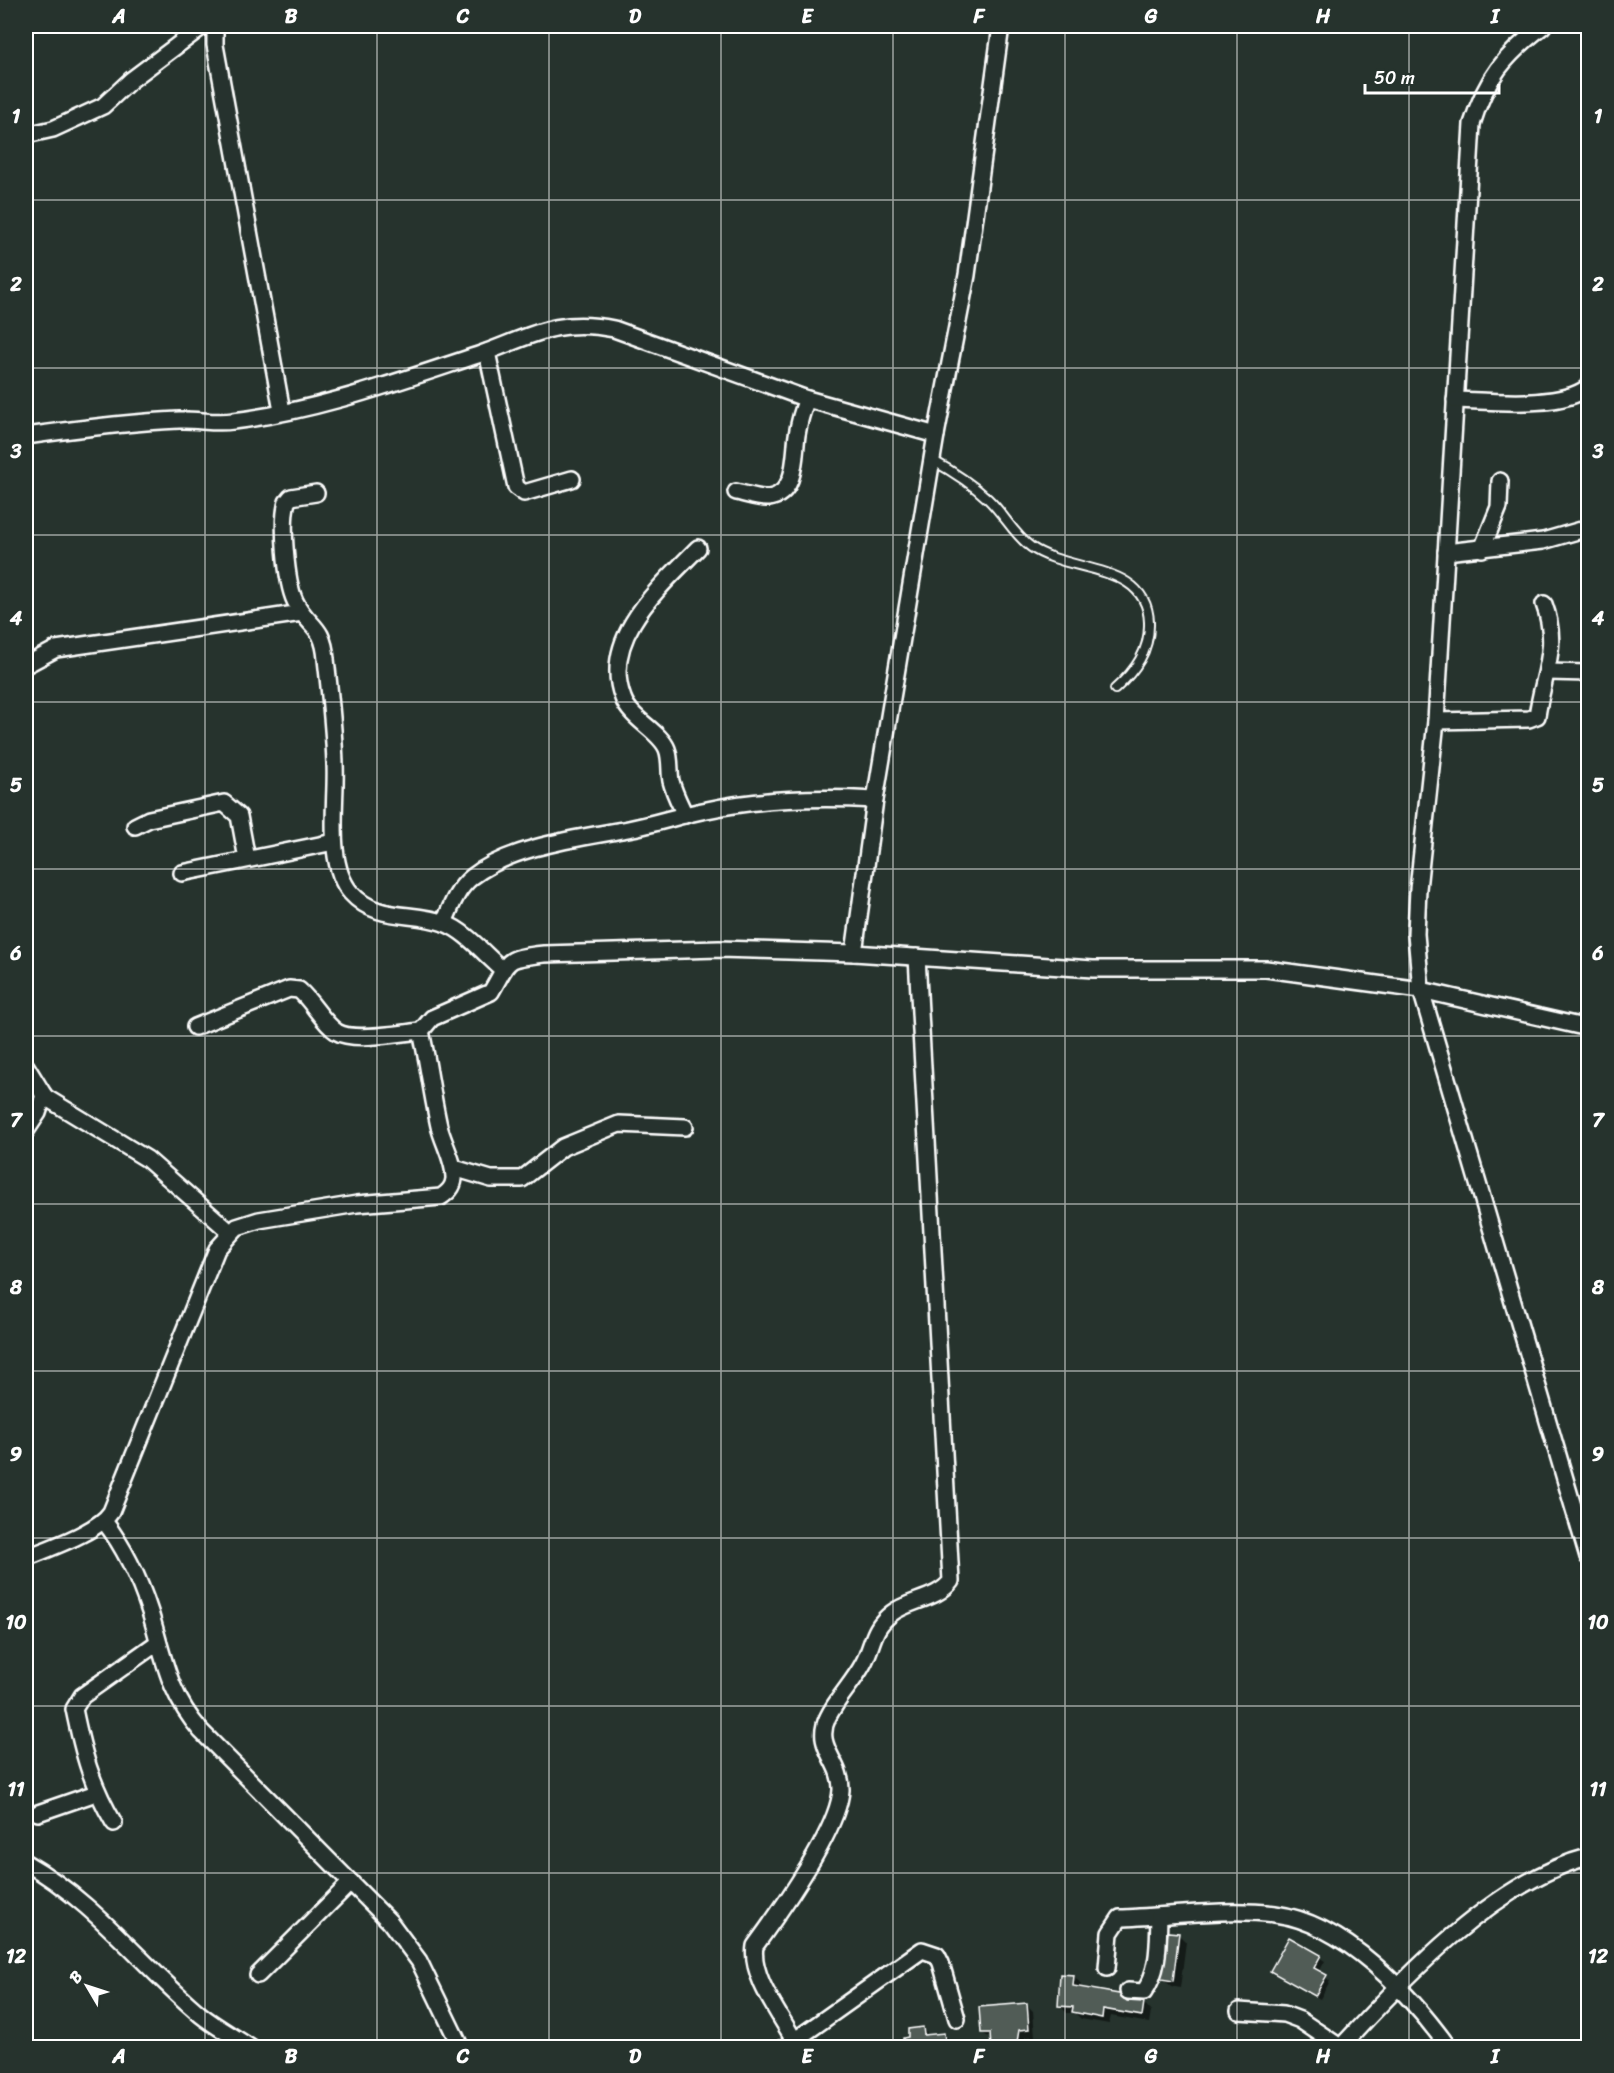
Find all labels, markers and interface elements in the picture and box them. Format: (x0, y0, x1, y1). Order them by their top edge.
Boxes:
text: A (111, 0, 126, 34)
text: B (285, 0, 298, 34)
text: C (456, 0, 470, 34)
text: D (629, 0, 642, 34)
text: E (801, 0, 814, 34)
text: F (973, 0, 986, 34)
text: G (1144, 0, 1158, 34)
text: H (1315, 0, 1331, 34)
text: I (1490, 0, 1501, 34)
scale bar (1365, 57, 1498, 95)
text: 50 m (1374, 62, 1415, 94)
text: 1 (12, 99, 21, 134)
text: 1 (1594, 99, 1603, 134)
text: 2 (9, 267, 22, 302)
text: 2 (1591, 267, 1604, 302)
text: 3 (10, 434, 22, 469)
text: 3 (1592, 434, 1604, 469)
text: 4 (9, 601, 23, 636)
text: 4 (1591, 601, 1605, 636)
text: 5 (10, 768, 22, 803)
text: 5 (1592, 768, 1604, 803)
text: 6 (9, 936, 22, 971)
text: 6 (1591, 936, 1604, 971)
text: 7 (10, 1103, 23, 1138)
text: 7 (1592, 1103, 1605, 1138)
text: 8 (9, 1270, 23, 1305)
text: 8 (1591, 1270, 1605, 1305)
text: 9 (10, 1437, 22, 1472)
text: 9 (1592, 1437, 1604, 1472)
text: 10 (5, 1605, 27, 1640)
text: 10 (1587, 1605, 1609, 1640)
text: 11 (7, 1772, 25, 1807)
text: 11 (1589, 1772, 1607, 1807)
text: 12 (6, 1939, 27, 1974)
text: 12 (1588, 1939, 1609, 1974)
north arrow (57, 1956, 117, 2016)
text: B (61, 1963, 91, 1990)
text: A (111, 2039, 126, 2073)
text: B (285, 2039, 298, 2073)
text: C (456, 2039, 470, 2073)
text: D (629, 2039, 642, 2073)
text: E (801, 2039, 814, 2073)
text: F (973, 2039, 986, 2073)
text: G (1144, 2039, 1158, 2073)
text: H (1315, 2039, 1331, 2073)
text: I (1490, 2039, 1501, 2073)

